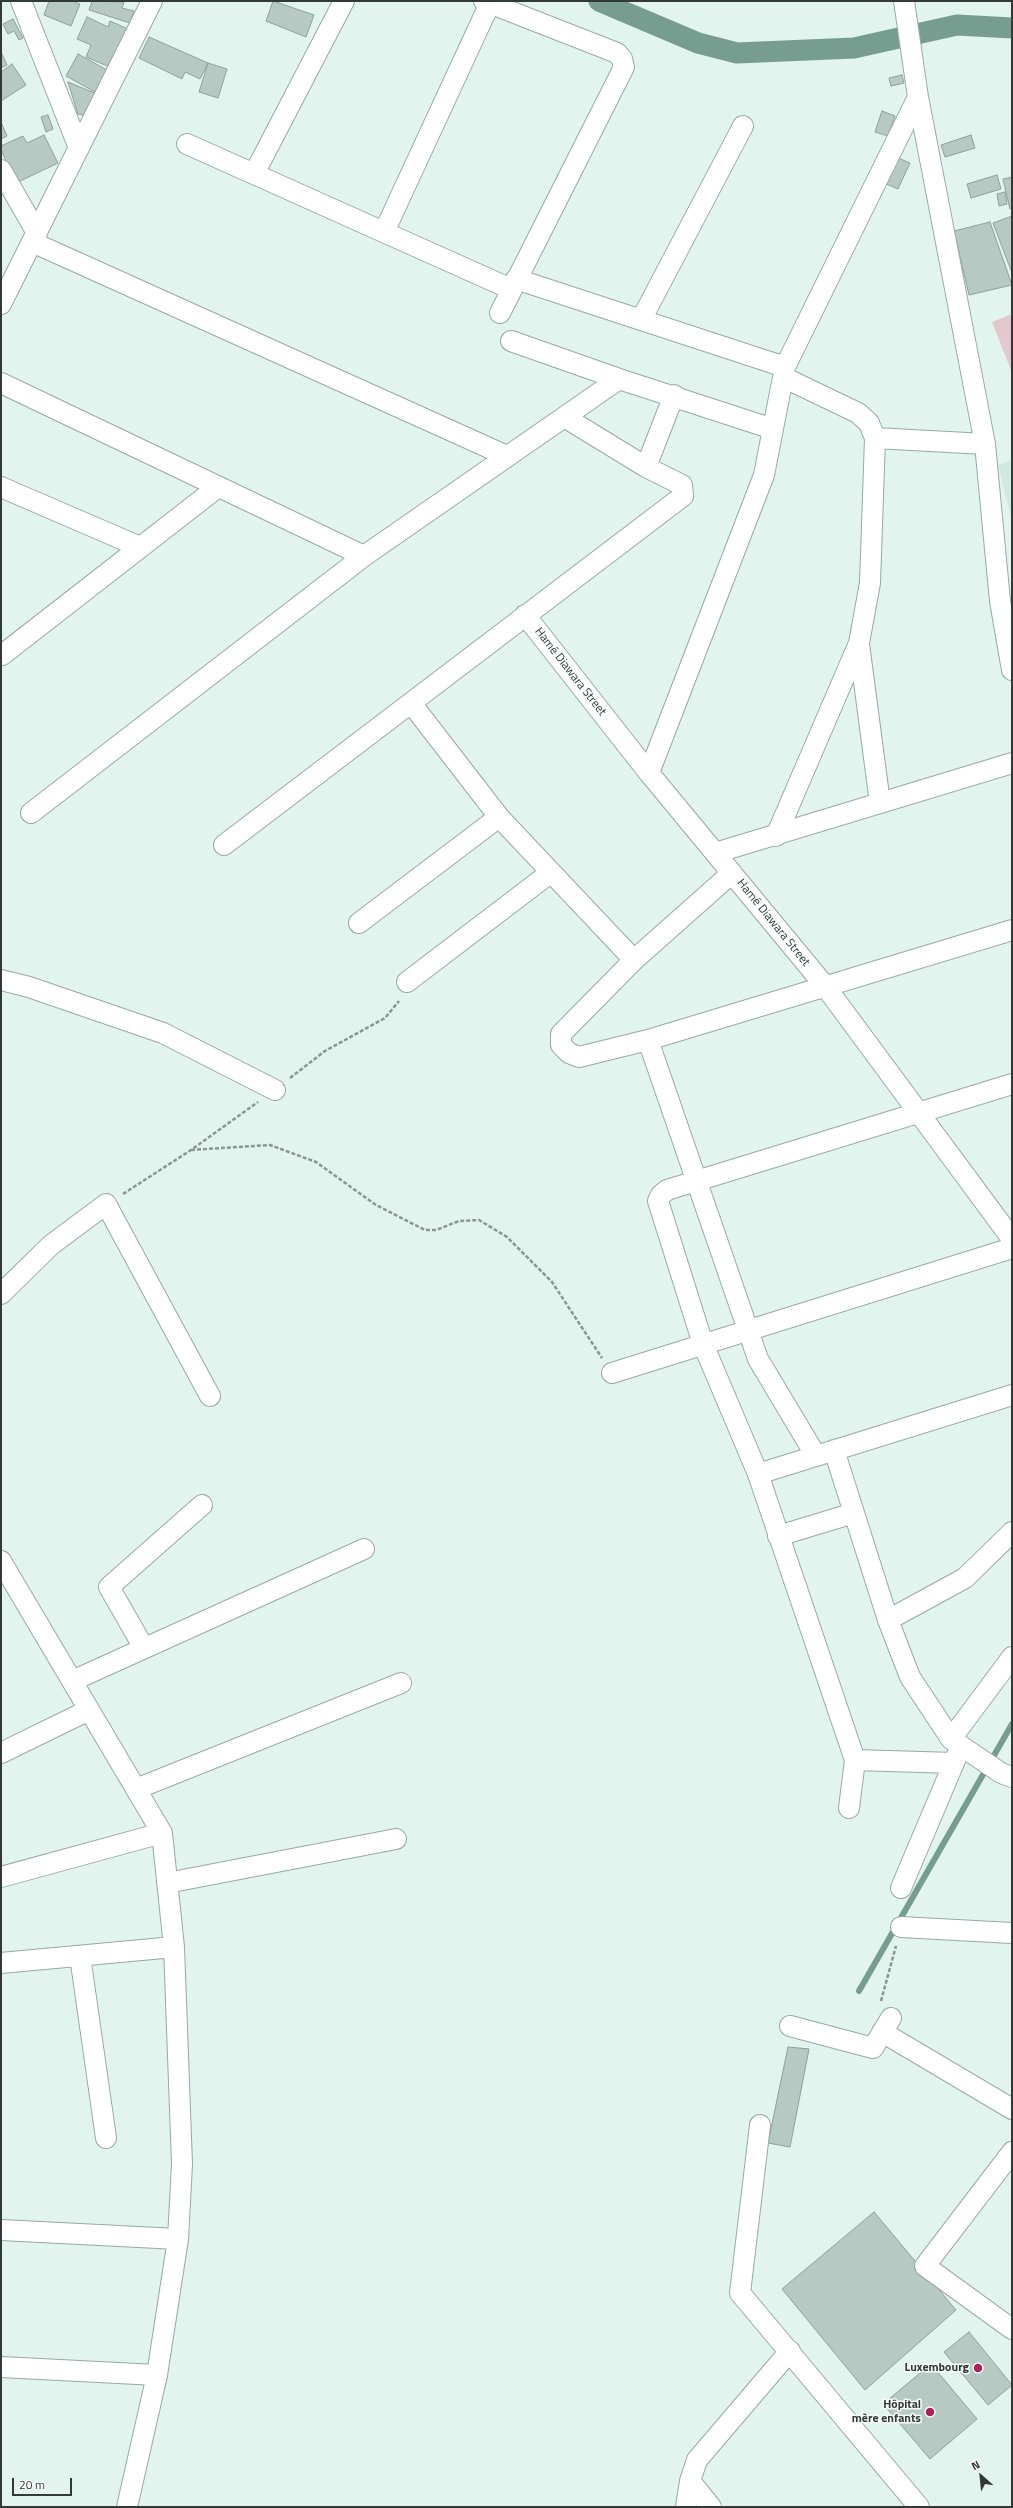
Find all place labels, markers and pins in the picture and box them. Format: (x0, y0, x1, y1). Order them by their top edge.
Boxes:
place label: Luxembourg (905, 2361, 969, 2375)
marker: Luxembourg (972, 2362, 984, 2374)
place label: Hôpital mère enfants (852, 2398, 921, 2426)
marker: Hôpital mère enfants (924, 2406, 936, 2418)

